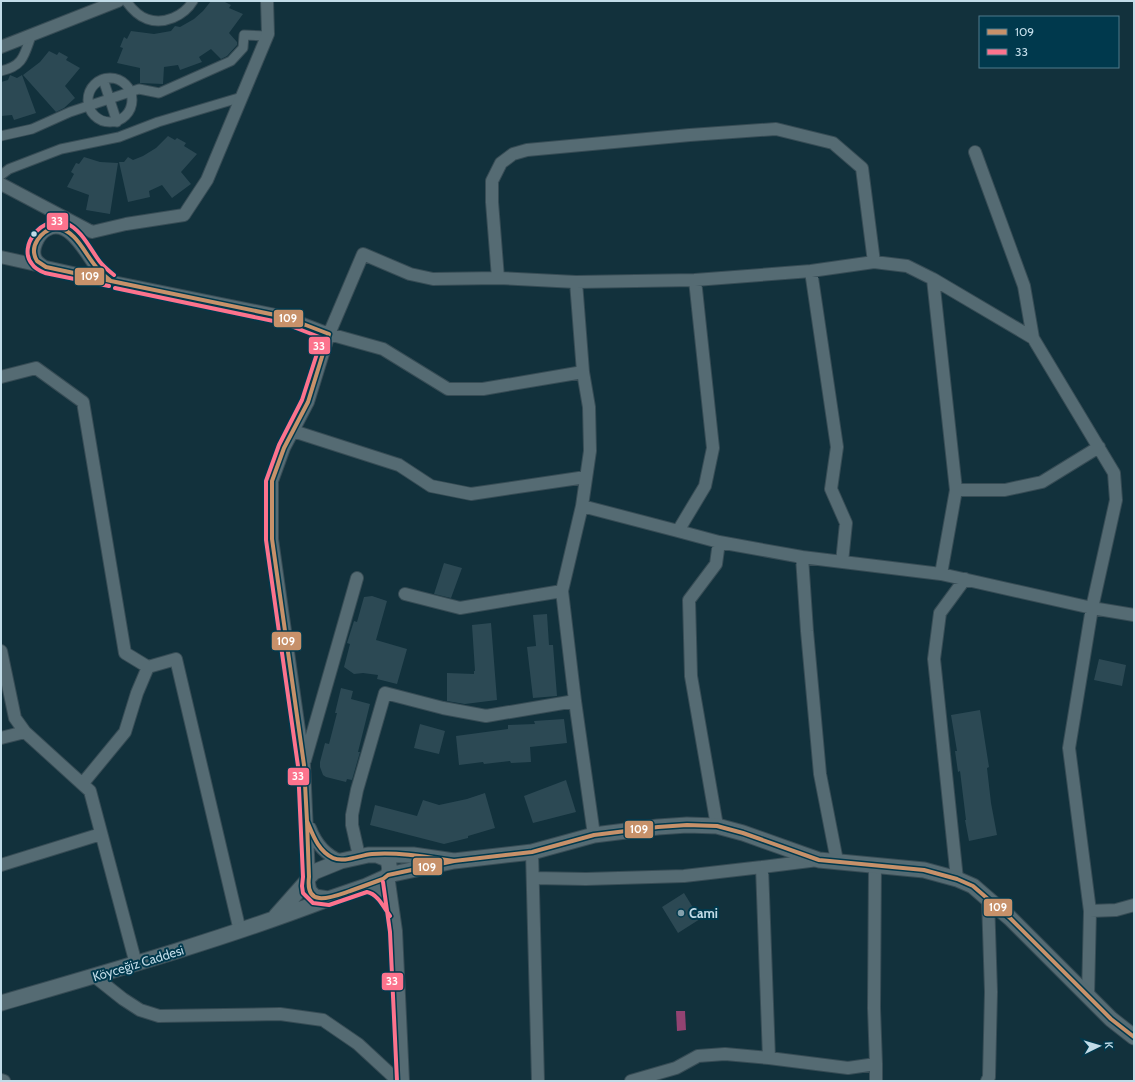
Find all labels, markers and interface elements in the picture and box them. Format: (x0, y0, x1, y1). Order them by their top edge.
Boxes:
legend (979, 16, 1119, 68)
text: 109 (1015, 24, 1034, 39)
text: 33 (1015, 44, 1028, 59)
line badge: 33 (46, 212, 69, 231)
text: 33 (51, 214, 63, 228)
unlabelled marker (29, 229, 39, 239)
line badge: 109 (74, 267, 105, 286)
text: 109 (81, 269, 99, 283)
line badge: 109 (273, 309, 304, 328)
text: 109 (279, 311, 297, 325)
line badge: 33 (308, 336, 331, 355)
text: 33 (313, 339, 325, 353)
line badge: 109 (271, 631, 302, 651)
text: 109 (277, 634, 295, 648)
line badge: 33 (287, 767, 310, 786)
text: 33 (292, 769, 304, 783)
line badge: 109 (624, 820, 654, 839)
text: 109 (630, 822, 648, 836)
line badge: 109 (412, 857, 443, 876)
text: 109 (418, 860, 436, 874)
line badge: 109 (983, 898, 1013, 917)
text: 109 (989, 900, 1007, 914)
place label: Cami (689, 905, 718, 921)
marker: Cami (676, 908, 686, 918)
street label: Köyceğiz Caddesi (90, 942, 186, 984)
line badge: 33 (381, 972, 404, 991)
text: 33 (386, 974, 398, 988)
north arrow (1079, 1026, 1119, 1066)
text: K (1102, 1041, 1116, 1049)

